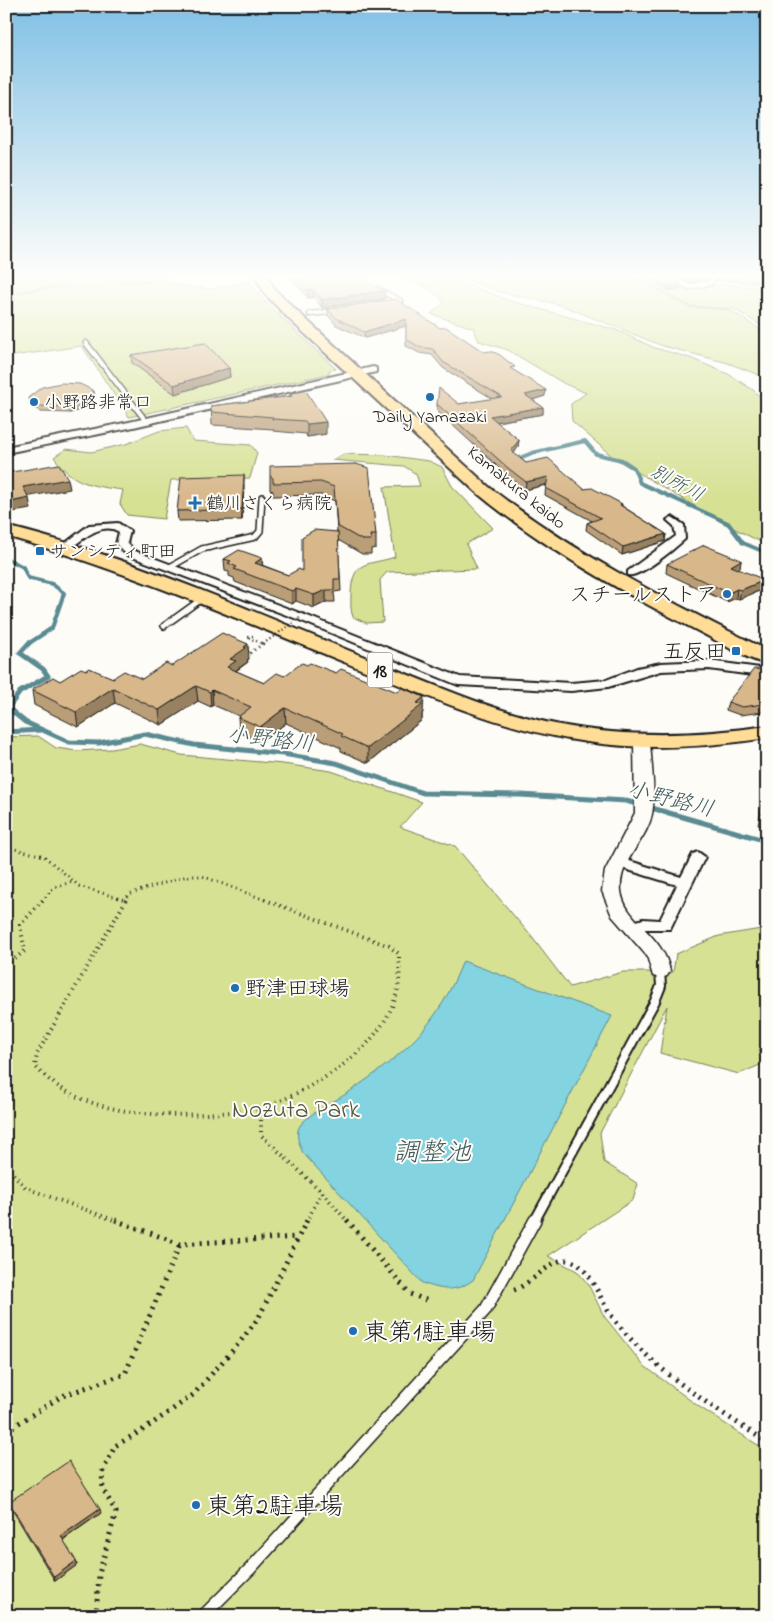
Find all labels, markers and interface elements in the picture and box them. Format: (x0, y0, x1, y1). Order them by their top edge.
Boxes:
place label: 小野路非常口 (44, 391, 152, 417)
marker: Daily Yamazaki (424, 391, 436, 403)
marker: 小野路非常口 (28, 396, 40, 408)
place label: Daily Yamazaki (372, 405, 487, 431)
street label: Kamakura kaido (461, 441, 571, 537)
water label: 別所川 (645, 459, 708, 510)
place label: 鶴川さくら病院 (206, 492, 332, 518)
marker: 鶴川さくら病院 (188, 496, 202, 510)
place label: サンシティ町田 (50, 540, 176, 566)
marker: サンシティ町田 (34, 545, 46, 557)
place label: スチールストア (569, 581, 717, 611)
marker: スチールストア (721, 588, 733, 600)
place label: 五反田 (663, 638, 726, 668)
marker: 五反田 (730, 645, 742, 657)
road number: 18 (368, 652, 392, 688)
water label: 小野路川 (225, 720, 316, 762)
water label: 小野路川 (624, 775, 717, 827)
place label: 野津田球場 (245, 975, 350, 1005)
marker: 野津田球場 (229, 982, 241, 994)
park label: Nozuta Park (232, 1093, 360, 1129)
water label: 調整池 (393, 1135, 472, 1173)
place label: 東第1駐車場 (363, 1316, 496, 1352)
marker: 東第1駐車場 (347, 1325, 359, 1337)
place label: 東第2駐車場 (206, 1490, 343, 1526)
marker: 東第2駐車場 (190, 1499, 202, 1511)

